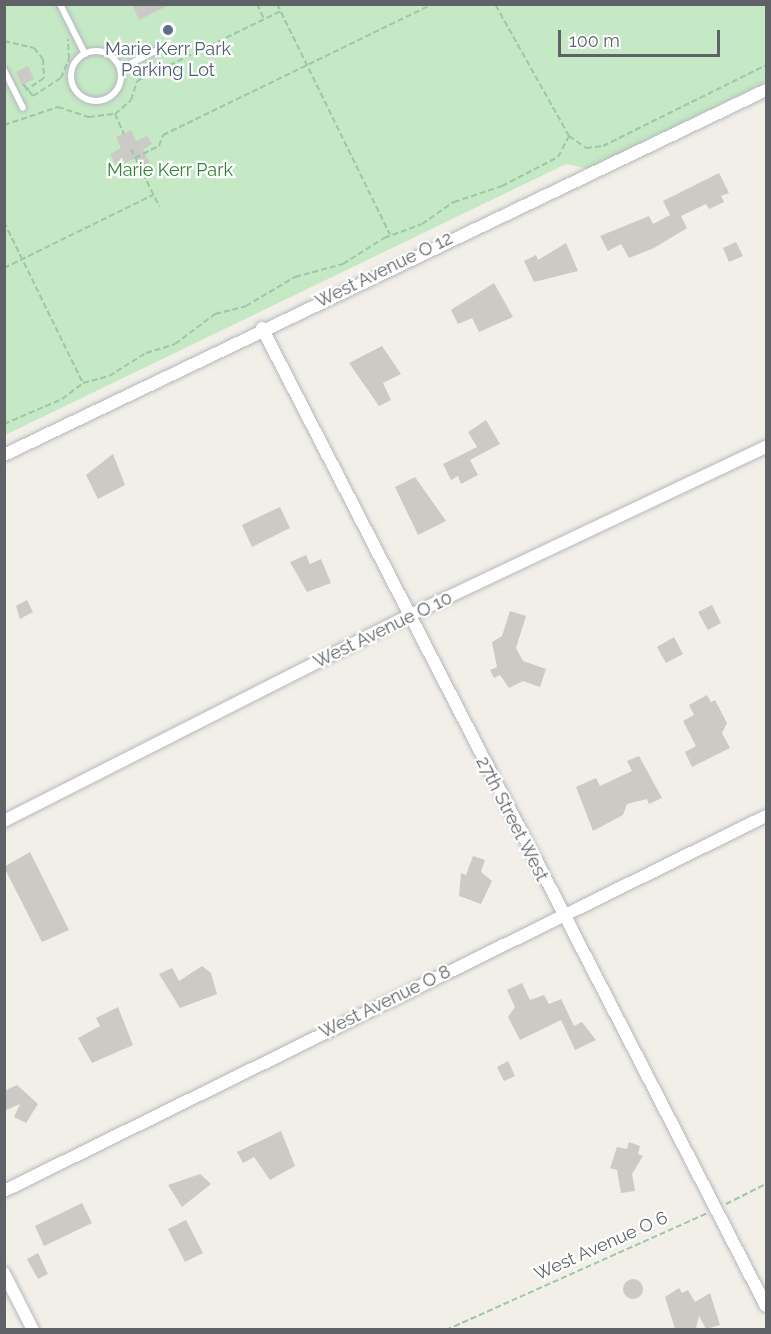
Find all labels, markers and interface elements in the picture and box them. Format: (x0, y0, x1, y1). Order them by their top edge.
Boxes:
scale bar (561, 18, 723, 56)
marker: Marie Kerr Park Parking Lot (161, 23, 175, 37)
text: 100 m (569, 30, 620, 51)
place label: Marie Kerr Park Parking Lot (105, 39, 231, 82)
park label: Marie Kerr Park (107, 159, 233, 181)
street label: West Avenue O 12 (312, 227, 456, 313)
street label: West Avenue O 10 (310, 587, 456, 673)
street label: 27th Street West (471, 753, 553, 885)
street label: West Avenue O 8 (316, 961, 454, 1043)
street label: West Avenue O 6 (531, 1207, 671, 1285)

